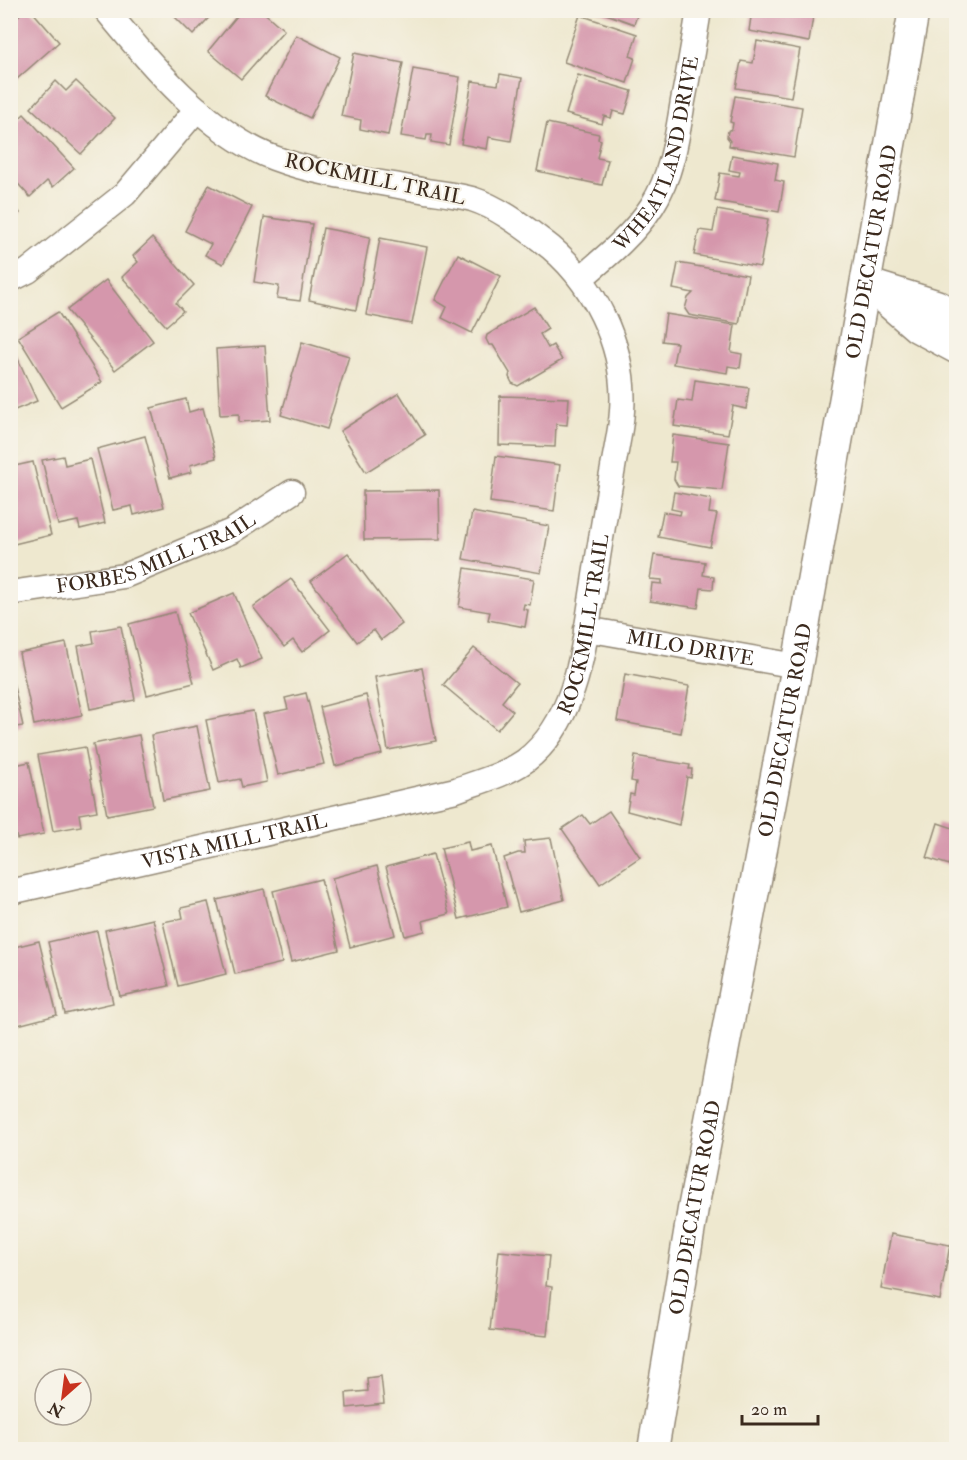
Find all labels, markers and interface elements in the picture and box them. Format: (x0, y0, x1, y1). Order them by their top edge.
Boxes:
street label: WHEATLAND DRIVE (607, 54, 704, 257)
street label: OLD DECATUR ROAD (839, 142, 902, 361)
street label: ROCKMILL TRAIL (282, 148, 468, 210)
street label: FORBES MILL TRAIL (54, 507, 260, 598)
street label: ROCKMILL TRAIL (551, 532, 614, 718)
street label: OLD DECATUR ROAD (752, 621, 817, 839)
street label: MILO DRIVE (625, 624, 756, 671)
street label: VISTA MILL TRAIL (139, 807, 330, 874)
street label: OLD DECATUR ROAD (663, 1098, 726, 1317)
north arrow (33, 1367, 93, 1427)
scale bar (742, 1388, 818, 1426)
text: N (45, 1397, 68, 1422)
text: 20 m (751, 1398, 787, 1421)

